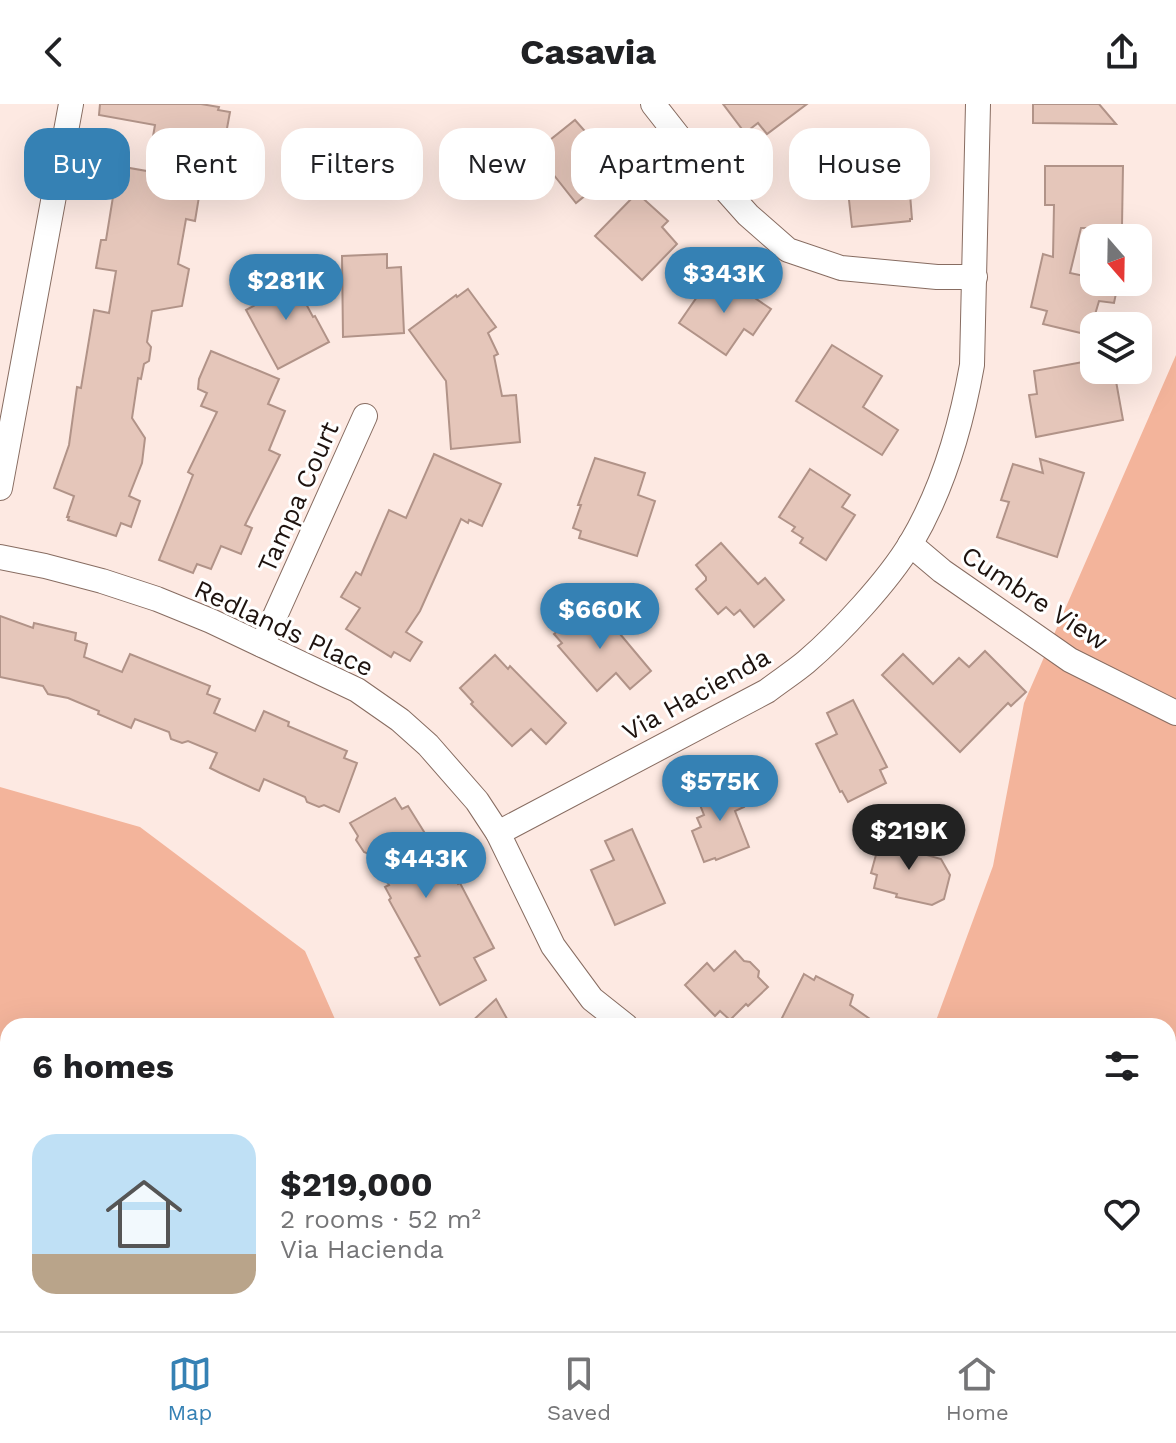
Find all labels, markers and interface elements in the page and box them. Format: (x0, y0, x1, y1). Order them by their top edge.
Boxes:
icon: back (32, 30, 76, 74)
icon: share (1100, 30, 1144, 74)
text: Casavia (520, 31, 656, 73)
chip: Buy (24, 128, 130, 200)
chip: Rent (146, 128, 265, 200)
chip: Filters (281, 128, 423, 200)
chip: New (439, 128, 555, 200)
chip: Apartment (571, 128, 773, 200)
chip: House (789, 128, 930, 200)
north arrow (1080, 224, 1152, 296)
map controls (1080, 224, 1152, 384)
pin: $343K (668, 247, 780, 315)
pin: $281K (230, 254, 342, 322)
text: $343K (683, 258, 765, 288)
text: $281K (247, 265, 325, 295)
button: layers (1080, 312, 1152, 384)
street label: Tampa Court (251, 417, 345, 577)
street label: Cumbre View (956, 540, 1114, 657)
street label: Redlands Place (190, 573, 378, 683)
pin: $660K (544, 583, 656, 651)
text: $660K (558, 594, 642, 624)
street label: Via Hacienda (617, 641, 775, 747)
pin: $575K (664, 755, 776, 823)
text: $575K (680, 766, 760, 796)
pin: $219K (853, 804, 965, 872)
text: $219K (870, 815, 948, 845)
pin: $443K (370, 832, 482, 900)
text: $443K (384, 843, 468, 873)
icon: filters (1100, 1044, 1144, 1088)
text: 6 homes (32, 1046, 174, 1086)
text: $219,000 (280, 1164, 433, 1204)
icon: home (96, 1166, 192, 1262)
icon: heart (1100, 1192, 1144, 1236)
text: 2 rooms · 52 m² (280, 1204, 481, 1234)
text: Via Hacienda (280, 1234, 444, 1264)
tab: Map (167, 1352, 212, 1425)
tab: Saved (547, 1352, 611, 1425)
tab: Home (946, 1352, 1009, 1425)

